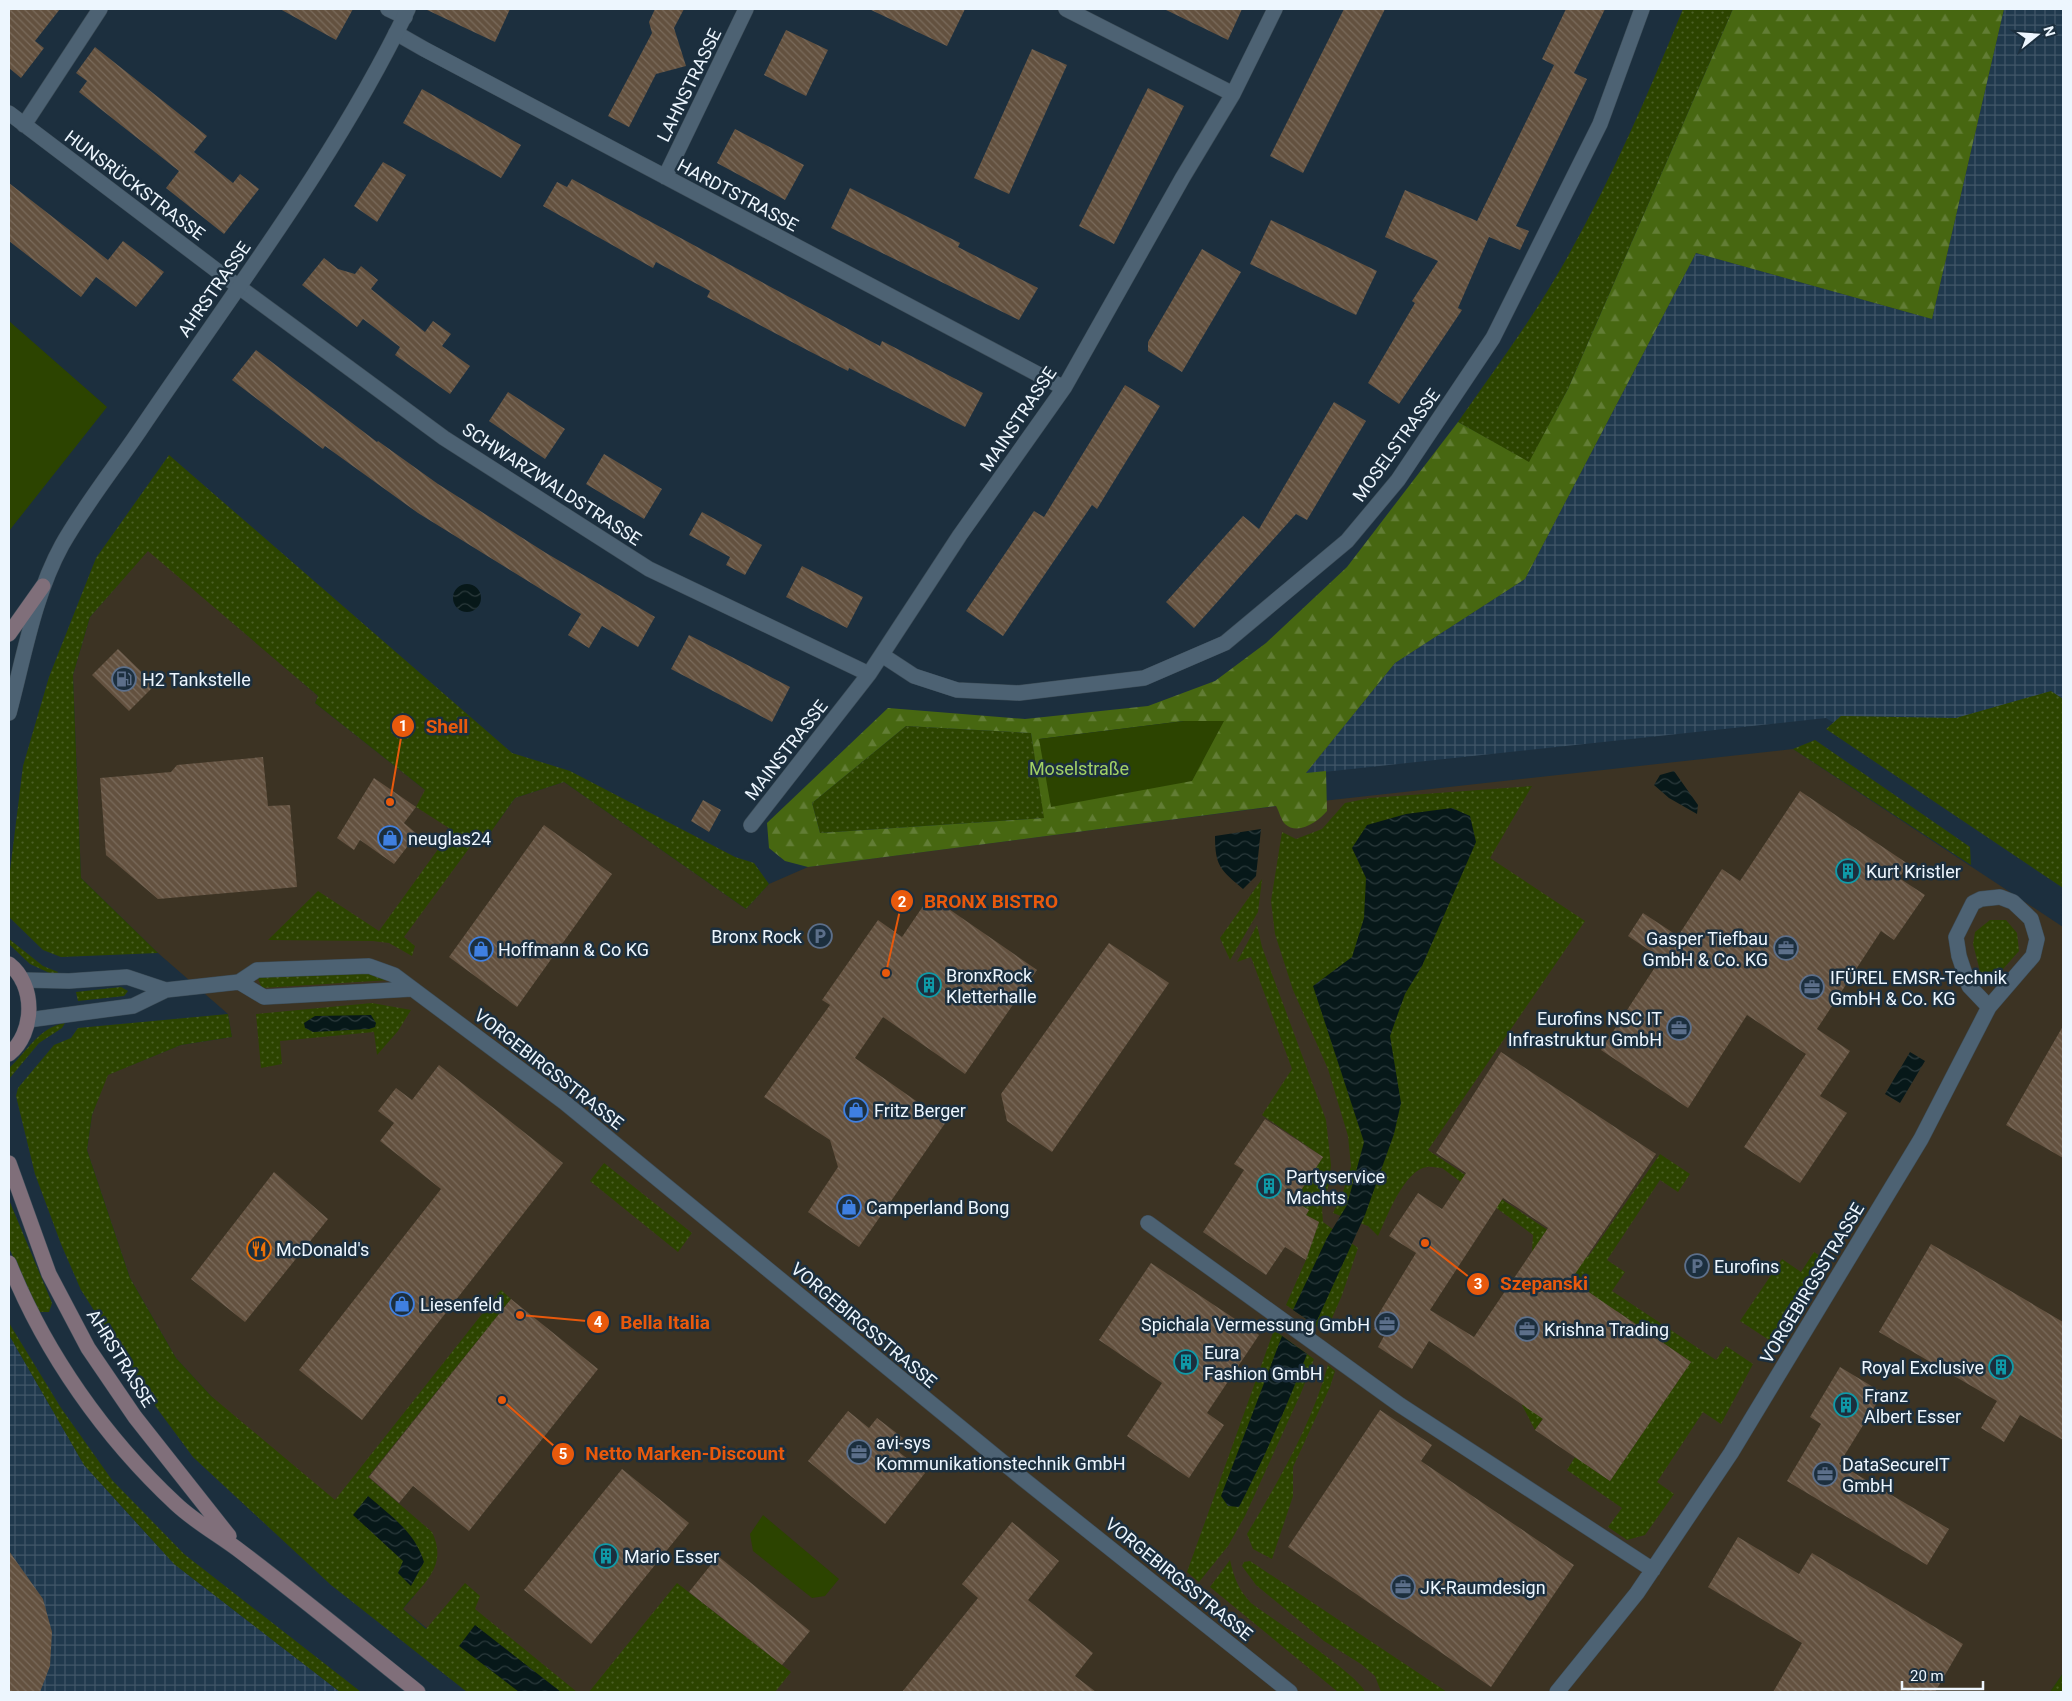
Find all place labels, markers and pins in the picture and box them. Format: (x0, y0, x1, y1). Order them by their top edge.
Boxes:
fuel station icon: H2 Tankstelle (111, 666, 137, 692)
place label: H2 Tankstelle (142, 669, 251, 690)
callout: Shell (390, 709, 478, 743)
shop icon: neuglas24 (377, 825, 403, 851)
place label: neuglas24 (408, 828, 491, 849)
building icon: Kurt Kristler (1835, 858, 1861, 884)
place label: Kurt Kristler (1866, 861, 1961, 882)
callout: BRONX BISTRO (889, 884, 1068, 918)
parking icon: Bronx Rock (807, 923, 833, 949)
place label: Bronx Rock (711, 926, 803, 947)
place label: Gasper Tiefbau GmbH & Co. KG (1642, 928, 1768, 970)
office icon: Gasper Tiefbau GmbH & Co. KG (1773, 935, 1799, 961)
shop icon: Hoffmann & Co KG (468, 936, 494, 962)
place label: Hoffmann & Co KG (498, 939, 649, 960)
place label: BronxRock Kletterhalle (946, 965, 1037, 1007)
place label: IFÜREL EMSR-Technik GmbH & Co. KG (1830, 967, 2008, 1009)
building icon: BronxRock Kletterhalle (916, 972, 942, 998)
office icon: IFÜREL EMSR-Technik GmbH & Co. KG (1799, 974, 1825, 1000)
place label: Eurofins NSC IT Infrastruktur GmbH (1508, 1008, 1662, 1050)
office icon: Eurofins NSC IT Infrastruktur GmbH (1666, 1015, 1692, 1041)
shop icon: Fritz Berger (843, 1097, 869, 1123)
place label: Fritz Berger (874, 1100, 966, 1121)
place label: Partyservice Machts (1286, 1166, 1385, 1208)
building icon: Partyservice Machts (1256, 1173, 1282, 1199)
shop icon: Camperland Bong (836, 1194, 862, 1220)
place label: Camperland Bong (866, 1197, 1009, 1218)
restaurant icon: McDonald's (246, 1236, 272, 1262)
place label: McDonald's (276, 1239, 369, 1260)
parking icon: Eurofins (1684, 1253, 1710, 1279)
place label: Eurofins (1714, 1256, 1779, 1277)
callout: Szepanski (1465, 1267, 1598, 1301)
shop icon: Liesenfeld (389, 1291, 415, 1317)
place label: Liesenfeld (420, 1294, 503, 1315)
callout: Bella Italia (585, 1305, 720, 1339)
office icon: Spichala Vermessung GmbH (1374, 1311, 1400, 1337)
place label: Spichala Vermessung GmbH (1141, 1314, 1370, 1335)
office icon: Krishna Trading (1514, 1316, 1540, 1342)
place label: Krishna Trading (1544, 1319, 1669, 1340)
place label: Eura Fashion GmbH (1204, 1342, 1323, 1384)
building icon: Eura Fashion GmbH (1173, 1349, 1199, 1375)
building icon: Royal Exclusive (1988, 1354, 2014, 1380)
place label: Royal Exclusive (1861, 1357, 1984, 1378)
place label: Franz Albert Esser (1864, 1385, 1961, 1427)
building icon: Franz Albert Esser (1833, 1392, 1859, 1418)
place label: avi-sys Kommunikationstechnik GmbH (876, 1432, 1125, 1474)
callout: Netto Marken-Discount (550, 1437, 794, 1471)
office icon: avi-sys Kommunikationstechnik GmbH (846, 1439, 872, 1465)
place label: DataSecureIT GmbH (1842, 1454, 1950, 1496)
office icon: DataSecureIT GmbH (1812, 1461, 1838, 1487)
building icon: Mario Esser (593, 1543, 619, 1569)
place label: Mario Esser (624, 1546, 719, 1567)
office icon: JK-Raumdesign (1390, 1574, 1416, 1600)
place label: JK-Raumdesign (1420, 1577, 1546, 1598)

